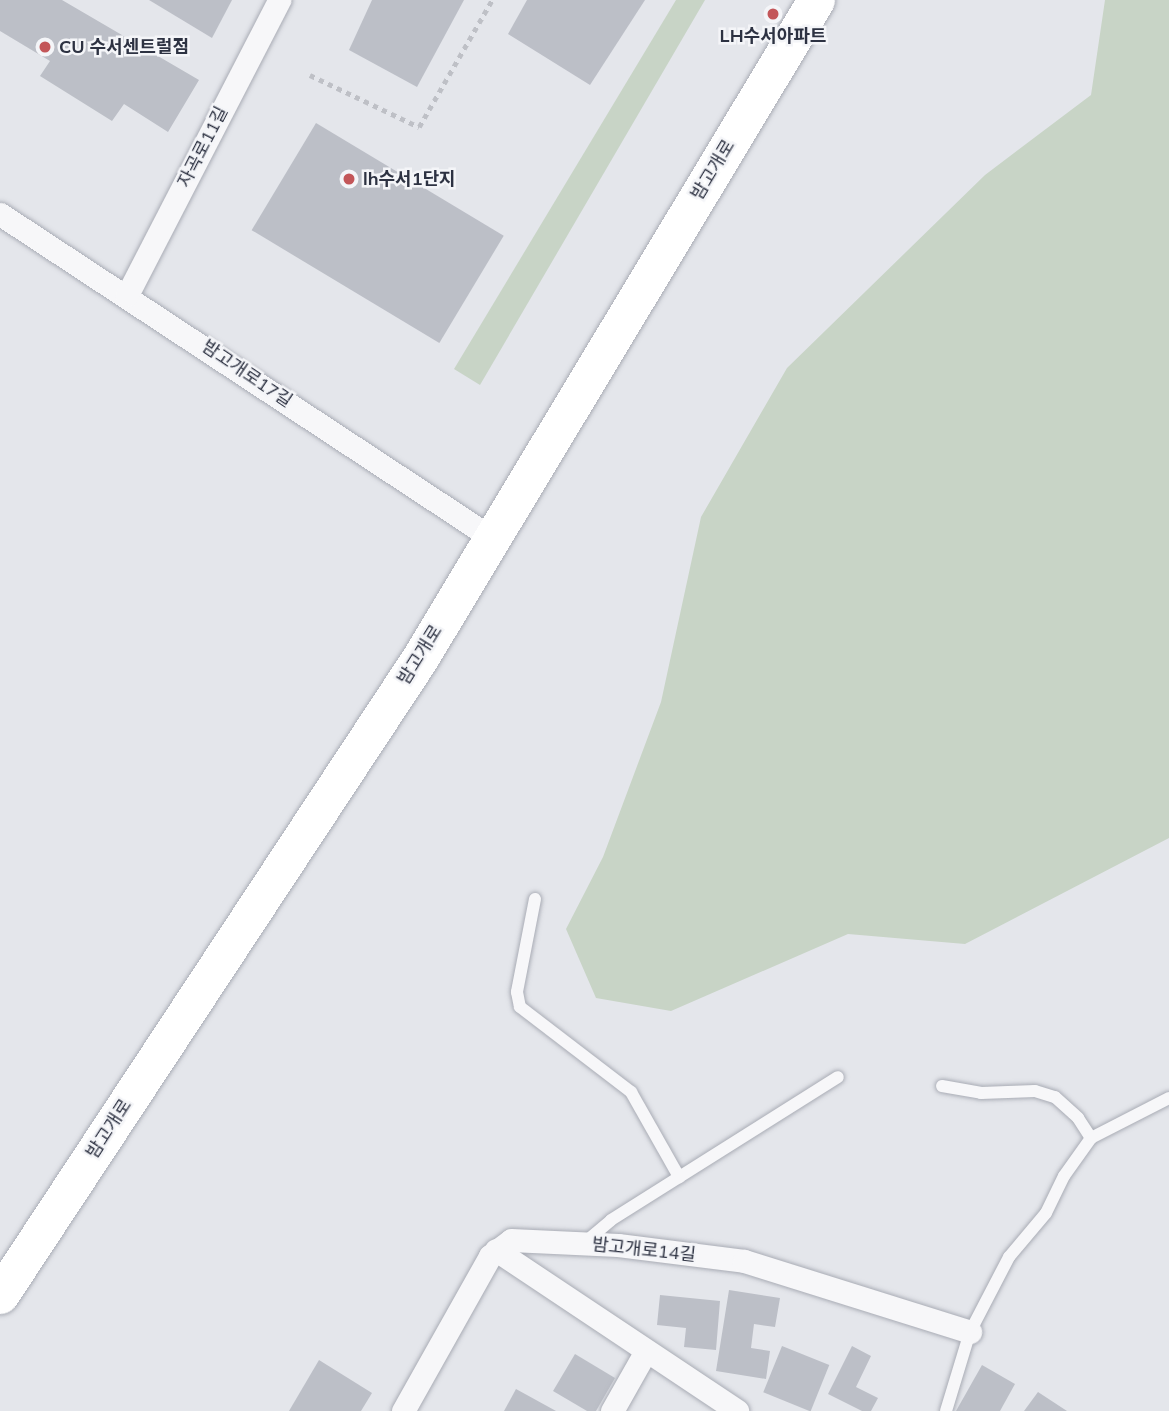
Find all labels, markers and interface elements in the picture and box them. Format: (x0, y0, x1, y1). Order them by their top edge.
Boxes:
marker: LH수서아파트 (765, 6, 781, 22)
place label: LH수서아파트 (720, 25, 826, 47)
place label: CU 수서센트럴점 (59, 36, 189, 58)
marker: CU 수서센트럴점 (37, 39, 53, 55)
street label: 자곡로11길 (173, 103, 233, 191)
street label: 밤고개로 (687, 136, 739, 204)
place label: lh수서1단지 (363, 168, 456, 190)
marker: lh수서1단지 (341, 171, 357, 187)
street label: 밤고개로17길 (198, 336, 296, 412)
street label: 밤고개로 (393, 621, 447, 689)
street label: 밤고개로 (82, 1095, 136, 1163)
street label: 밤고개로14길 (591, 1234, 697, 1266)

